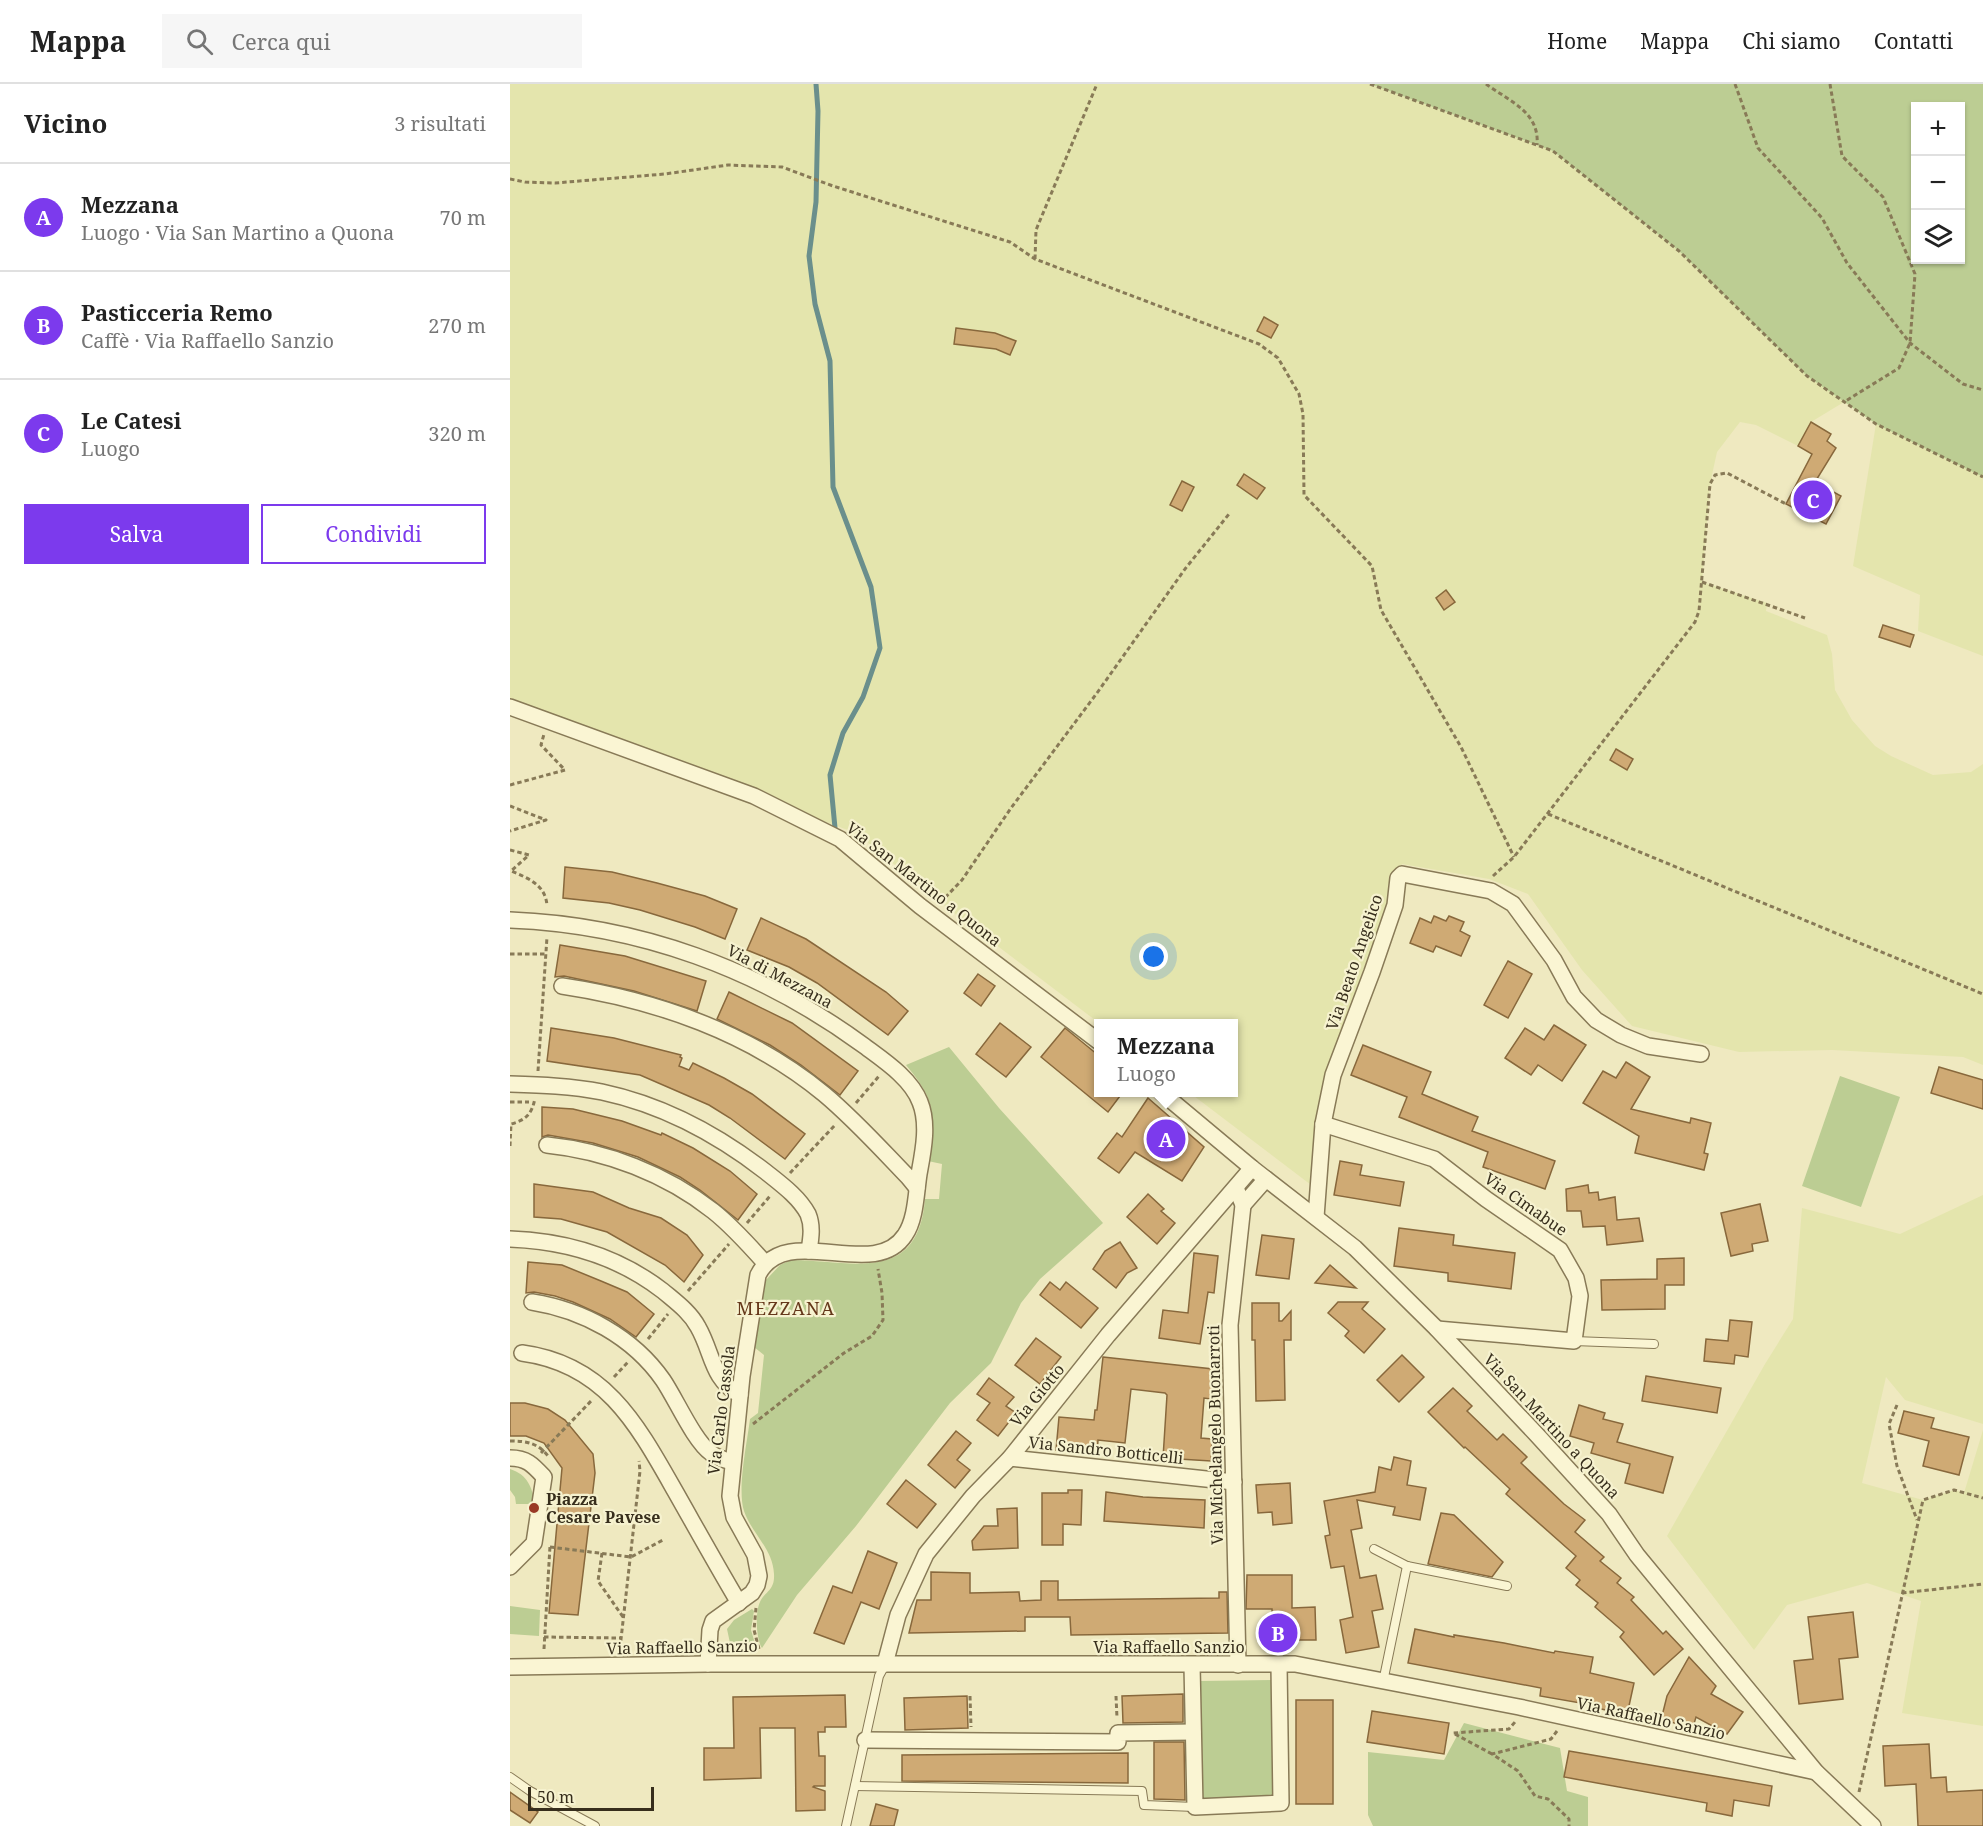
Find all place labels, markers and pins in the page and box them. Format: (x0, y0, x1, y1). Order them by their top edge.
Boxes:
pin: C (1794, 478, 1832, 522)
pin: A (1146, 1116, 1186, 1162)
place label: Piazza Cesare Pavese (546, 1488, 660, 1528)
marker: Piazza Cesare Pavese (527, 1501, 541, 1515)
pin: B (1258, 1610, 1298, 1656)

